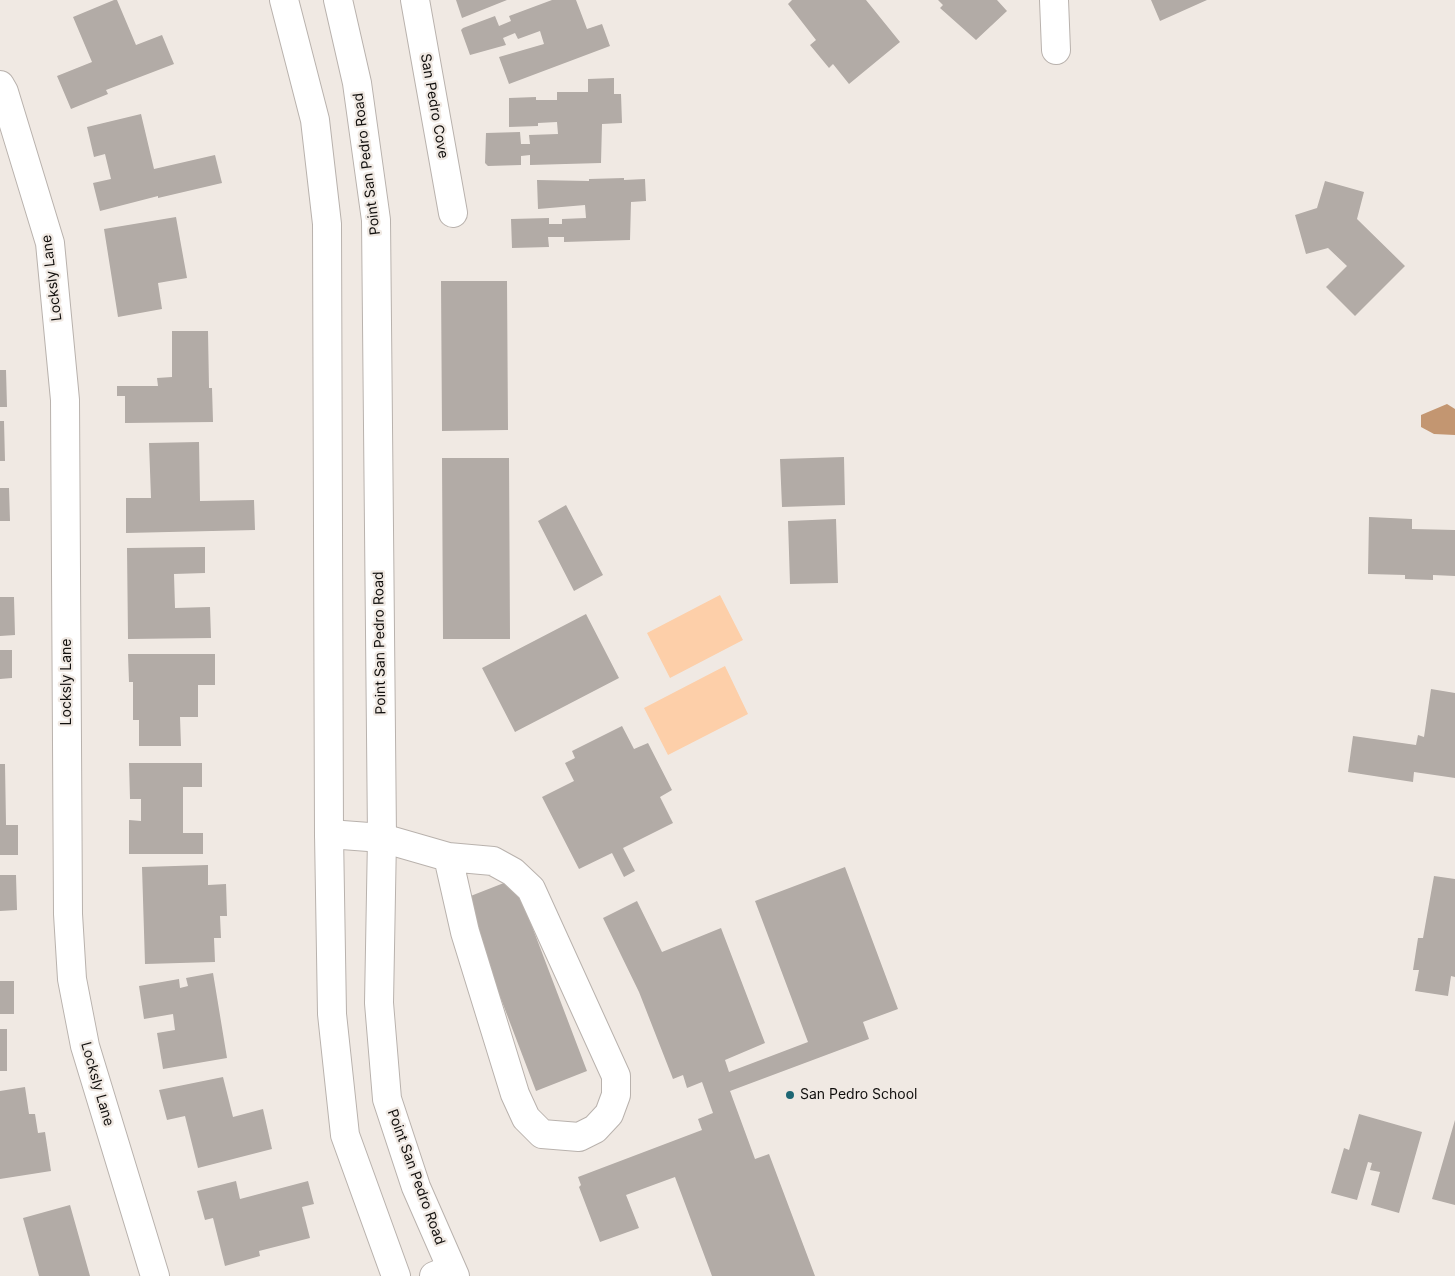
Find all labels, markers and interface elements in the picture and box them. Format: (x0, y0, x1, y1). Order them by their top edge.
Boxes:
street label: San Pedro Cove (417, 52, 451, 160)
street label: Point San Pedro Road (350, 92, 384, 236)
street label: Locksly Lane (38, 234, 66, 322)
street label: Point San Pedro Road (370, 571, 390, 715)
street label: Locksly Lane (59, 639, 75, 725)
street label: Locksly Lane (77, 1040, 117, 1128)
place label: San Pedro School (800, 1087, 917, 1103)
marker: San Pedro School (784, 1089, 796, 1101)
street label: Point San Pedro Road (384, 1107, 448, 1247)

